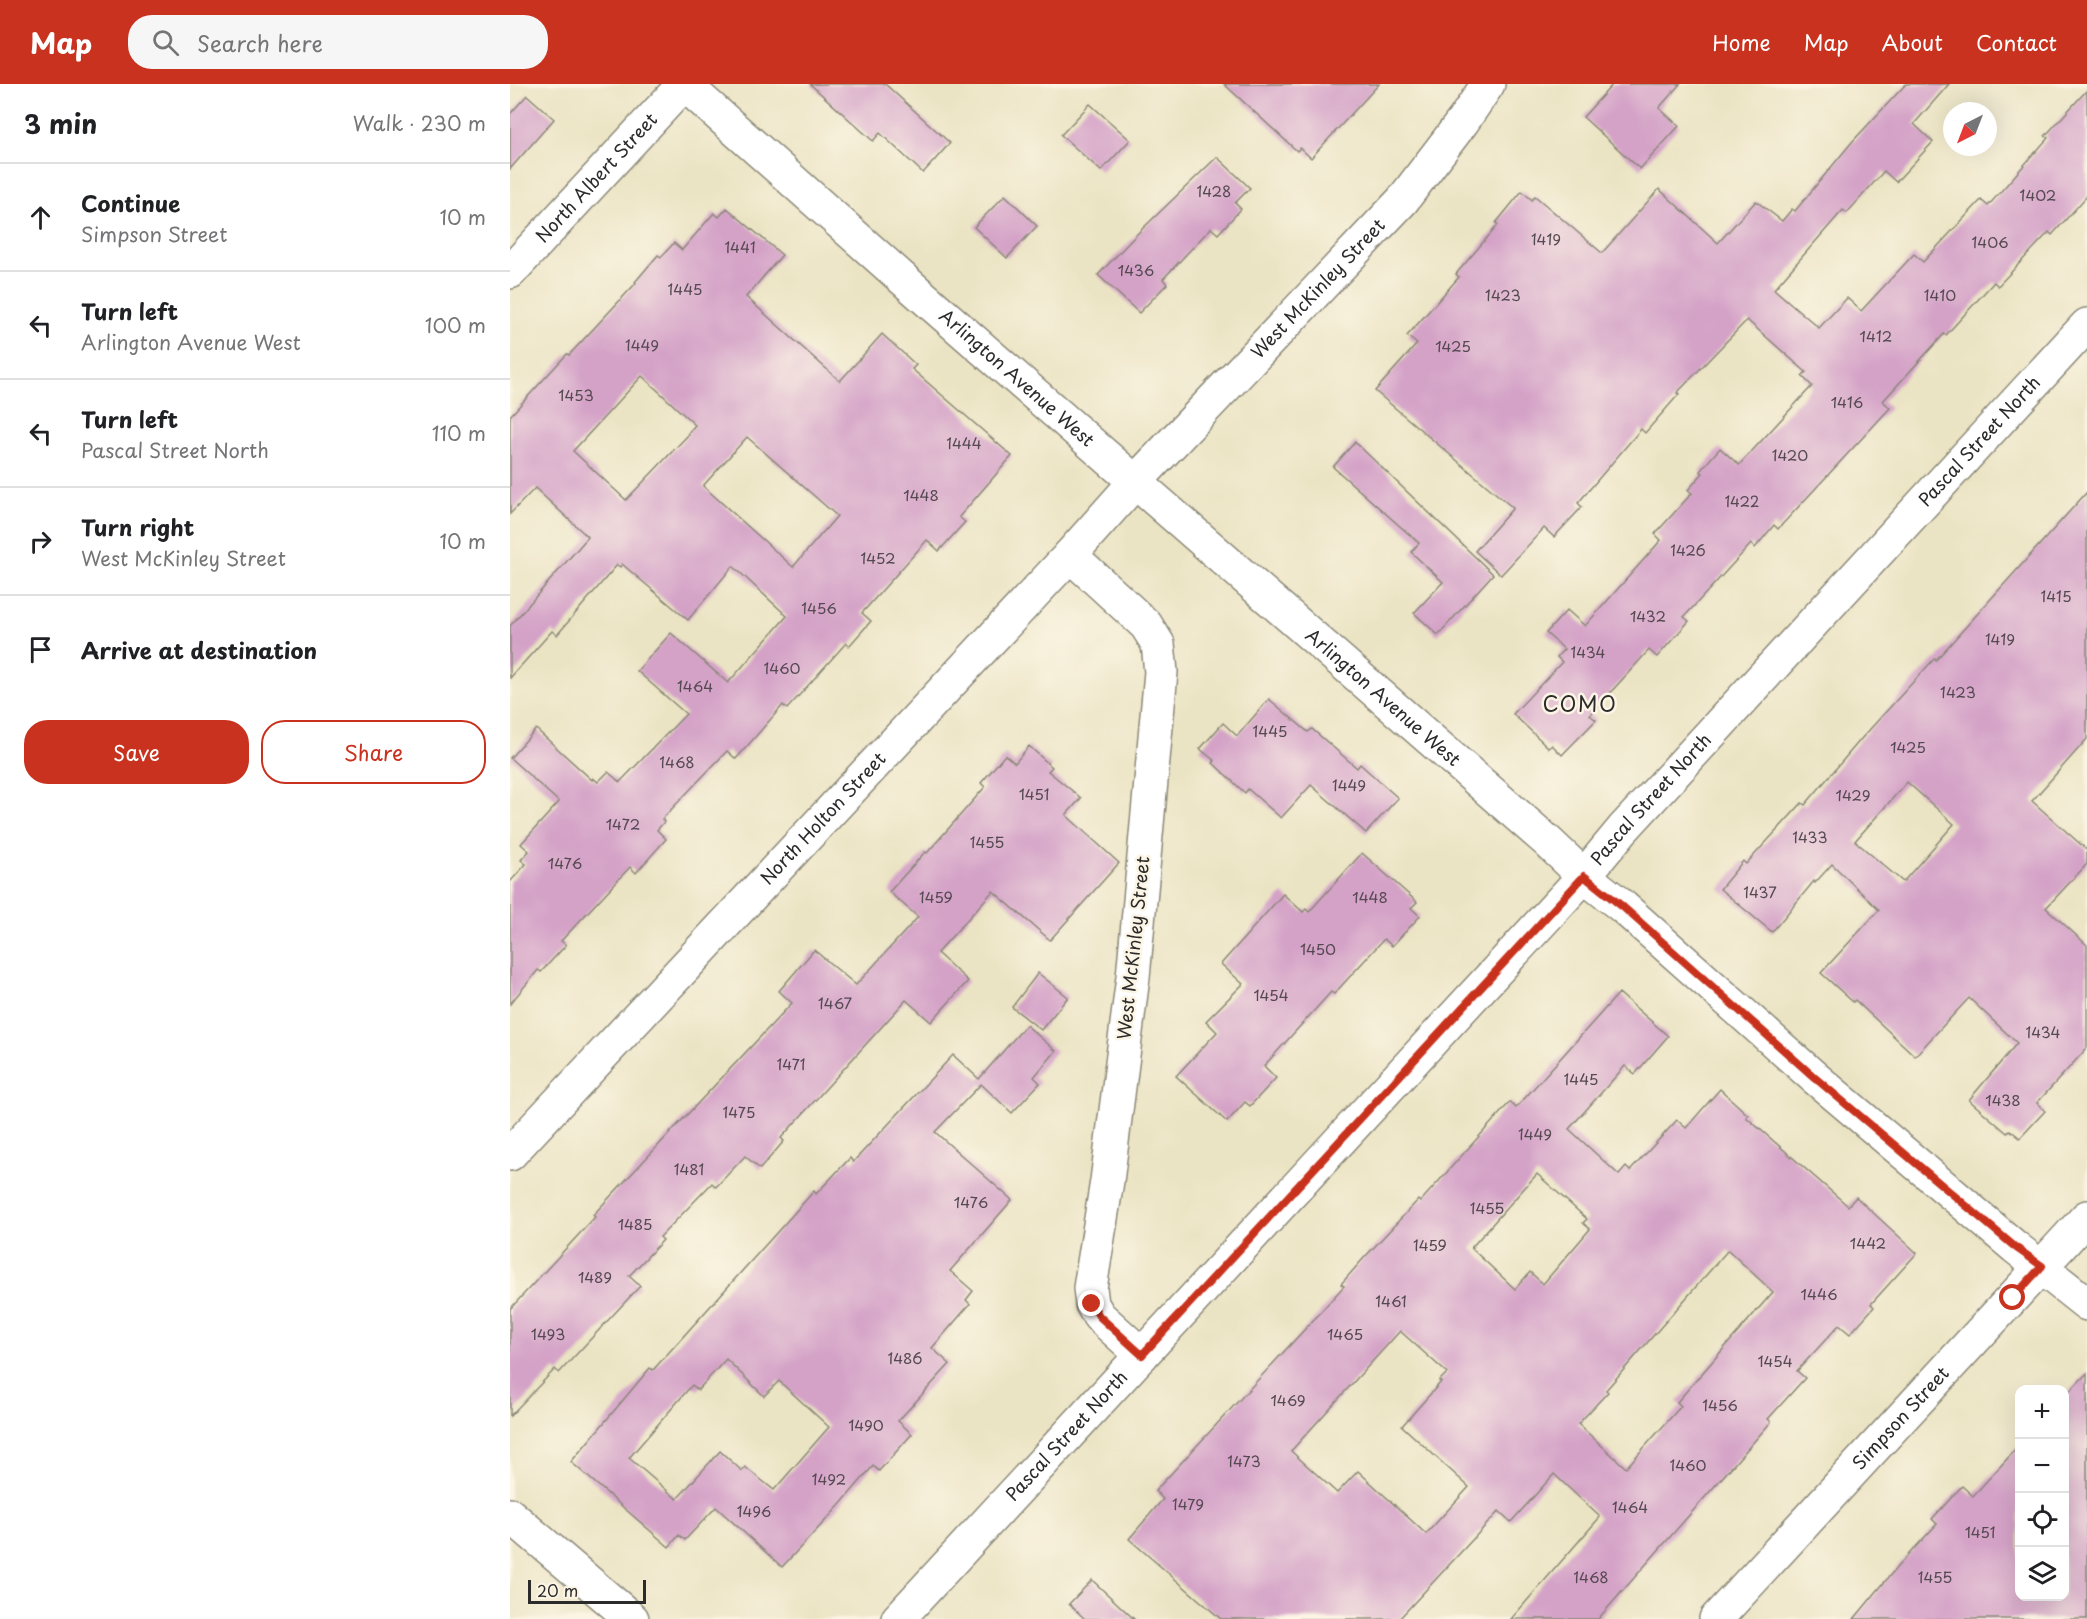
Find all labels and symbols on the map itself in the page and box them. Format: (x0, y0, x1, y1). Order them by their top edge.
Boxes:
north arrow (1943, 102, 1997, 156)
street label: North Albert Street (529, 106, 663, 248)
house number: 1428 (1197, 179, 1231, 202)
house number: 1402 (2020, 183, 2056, 206)
street label: West McKinley Street (1244, 212, 1391, 364)
house number: 1419 (1531, 227, 1561, 250)
house number: 1406 (1971, 230, 2009, 253)
house number: 1441 (724, 235, 756, 258)
house number: 1436 (1118, 258, 1154, 281)
house number: 1445 (668, 277, 702, 300)
house number: 1423 (1485, 283, 1521, 306)
house number: 1410 (1924, 283, 1956, 306)
street label: Arlington Avenue West (934, 302, 1101, 452)
house number: 1412 (1860, 324, 1892, 347)
house number: 1449 (625, 333, 659, 356)
house number: 1425 (1435, 334, 1471, 357)
street label: Pascal Street North (1911, 369, 2046, 512)
house number: 1453 (558, 383, 594, 406)
house number: 1416 (1831, 390, 1863, 413)
house number: 1444 (946, 431, 982, 454)
house number: 1420 (1772, 443, 1808, 466)
house number: 1448 (903, 483, 939, 506)
house number: 1422 (1724, 489, 1760, 512)
house number: 1426 (1670, 538, 1706, 561)
house number: 1452 (860, 546, 896, 569)
house number: 1415 (2040, 584, 2072, 607)
house number: 1456 (801, 596, 837, 619)
house number: 1432 (1630, 604, 1666, 627)
street label: Arlington Avenue West (1300, 621, 1467, 772)
house number: 1419 (1985, 627, 2015, 650)
house number: 1434 (1570, 640, 1606, 663)
house number: 1460 (763, 656, 801, 679)
house number: 1464 (677, 674, 713, 697)
house number: 1423 (1940, 680, 1976, 703)
district label: COMO (1543, 687, 1617, 719)
house number: 1445 (1253, 719, 1287, 742)
street label: Pascal Street North (1583, 727, 1717, 870)
house number: 1425 (1890, 735, 1926, 758)
street label: North Holton Street (753, 745, 891, 890)
house number: 1468 (659, 750, 695, 773)
house number: 1449 (1332, 773, 1366, 796)
house number: 1451 (1019, 782, 1049, 805)
house number: 1429 (1836, 783, 1870, 806)
house number: 1472 (606, 812, 640, 835)
house number: 1433 (1792, 825, 1828, 848)
house number: 1455 (970, 830, 1004, 853)
house number: 1476 (548, 851, 582, 874)
street label: West McKinley Street (1109, 855, 1156, 1041)
house number: 1437 (1743, 880, 1777, 903)
house number: 1459 (919, 885, 953, 908)
house number: 1448 (1352, 885, 1388, 908)
house number: 1450 (1300, 937, 1336, 960)
house number: 1454 (1253, 983, 1289, 1006)
house number: 1467 (818, 991, 853, 1014)
house number: 1434 (2025, 1020, 2061, 1043)
house number: 1471 (777, 1052, 806, 1075)
house number: 1445 (1564, 1067, 1598, 1090)
house number: 1438 (1985, 1088, 2021, 1111)
house number: 1475 (723, 1100, 755, 1123)
house number: 1449 (1518, 1122, 1552, 1145)
house number: 1481 (674, 1157, 704, 1180)
house number: 1476 (954, 1190, 988, 1213)
house number: 1455 (1470, 1196, 1504, 1219)
house number: 1485 (618, 1212, 652, 1235)
house number: 1442 (1850, 1231, 1886, 1254)
house number: 1459 (1413, 1233, 1447, 1256)
house number: 1489 (578, 1265, 612, 1288)
house number: 1446 (1801, 1282, 1837, 1305)
route start (1999, 1284, 2025, 1310)
house number: 1461 (1375, 1289, 1407, 1312)
route end (1078, 1290, 1104, 1316)
house number: 1493 (531, 1322, 565, 1345)
house number: 1465 (1327, 1322, 1363, 1345)
house number: 1486 (888, 1346, 922, 1369)
house number: 1454 (1757, 1349, 1793, 1372)
street label: Simpson Street (1845, 1360, 1955, 1475)
street label: Pascal Street North (998, 1364, 1133, 1506)
house number: 1469 (1270, 1388, 1306, 1411)
house number: 1456 (1702, 1393, 1738, 1416)
house number: 1490 (848, 1413, 884, 1436)
house number: 1473 (1227, 1449, 1261, 1472)
house number: 1460 (1669, 1453, 1707, 1476)
house number: 1492 (812, 1467, 846, 1490)
house number: 1479 (1172, 1492, 1204, 1515)
house number: 1464 (1612, 1495, 1648, 1518)
house number: 1496 (737, 1499, 771, 1522)
house number: 1451 (1965, 1520, 1995, 1543)
house number: 1468 (1573, 1565, 1609, 1588)
house number: 1455 (1918, 1565, 1952, 1588)
scale bar (528, 1577, 646, 1604)

